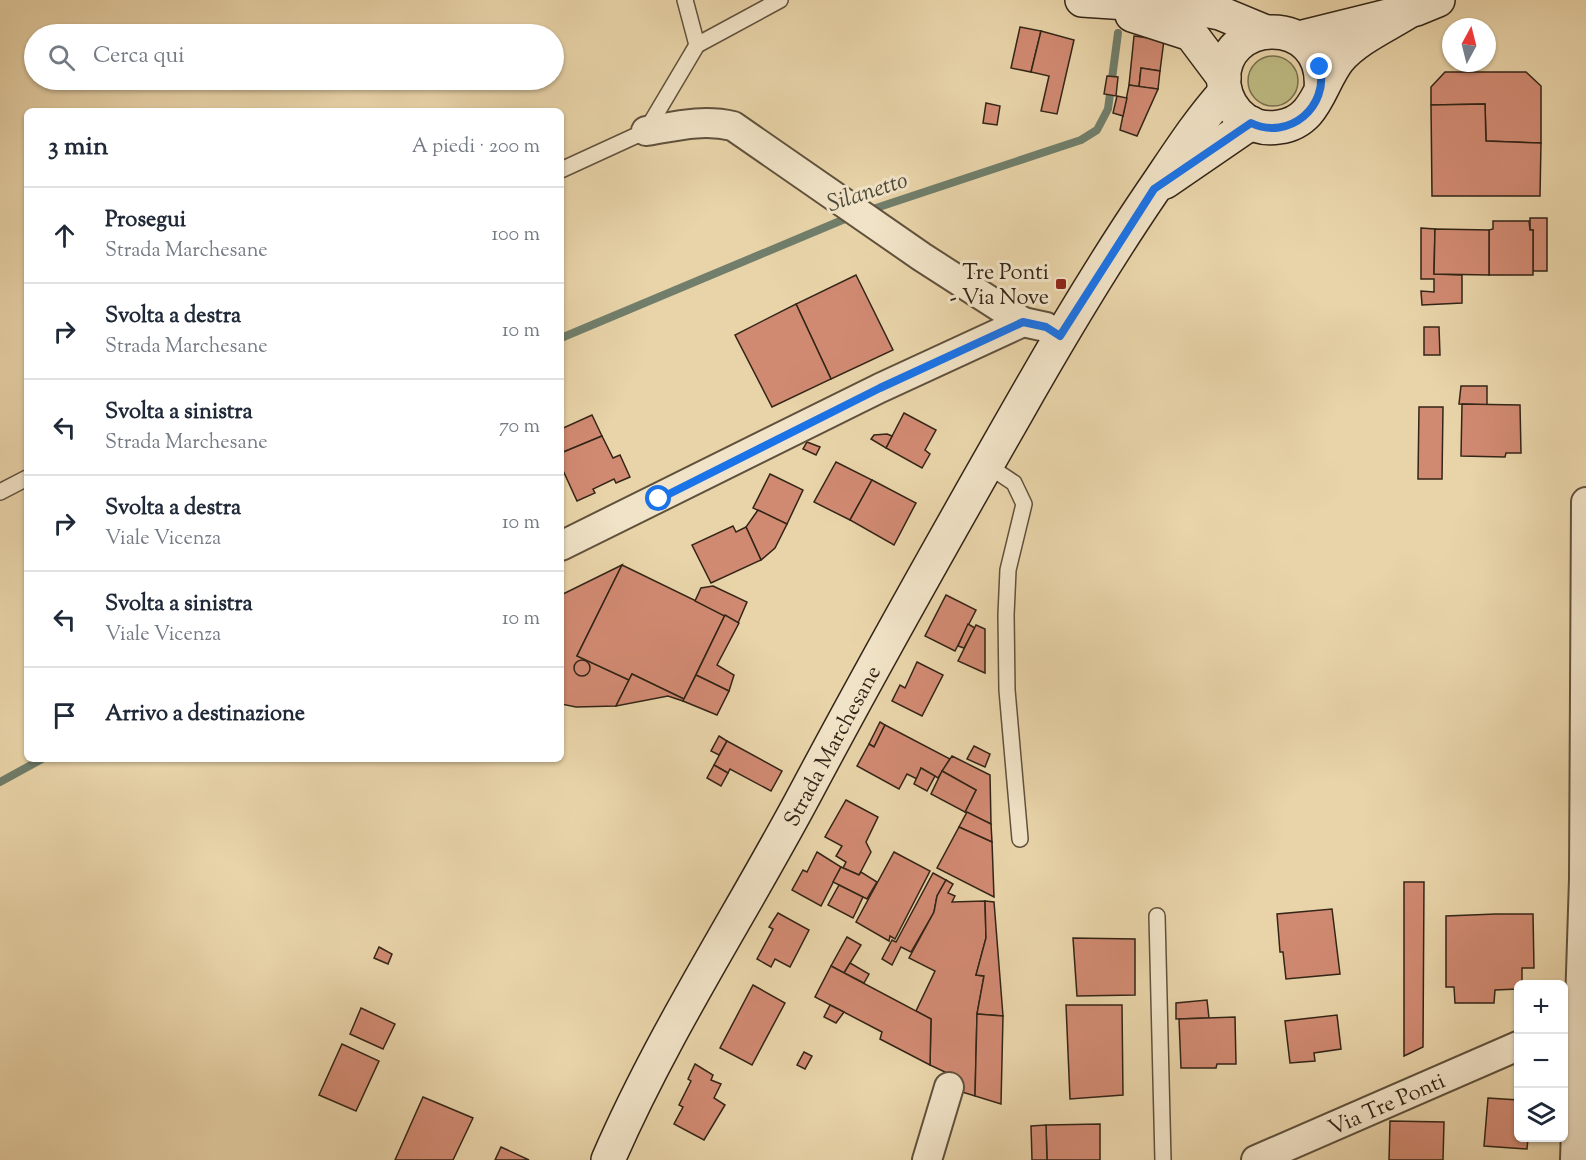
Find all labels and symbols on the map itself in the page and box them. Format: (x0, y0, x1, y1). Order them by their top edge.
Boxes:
north arrow (1442, 18, 1496, 72)
route end (1306, 53, 1332, 79)
water label: Silanetto (823, 164, 912, 222)
place label: Tre Ponti - Via Nove (950, 258, 1049, 315)
marker: Tre Ponti - Via Nove (1054, 277, 1068, 291)
route start (645, 485, 671, 511)
street label: Strada Marchesane (777, 660, 890, 833)
street label: Via Tre Ponti (1324, 1067, 1451, 1146)

